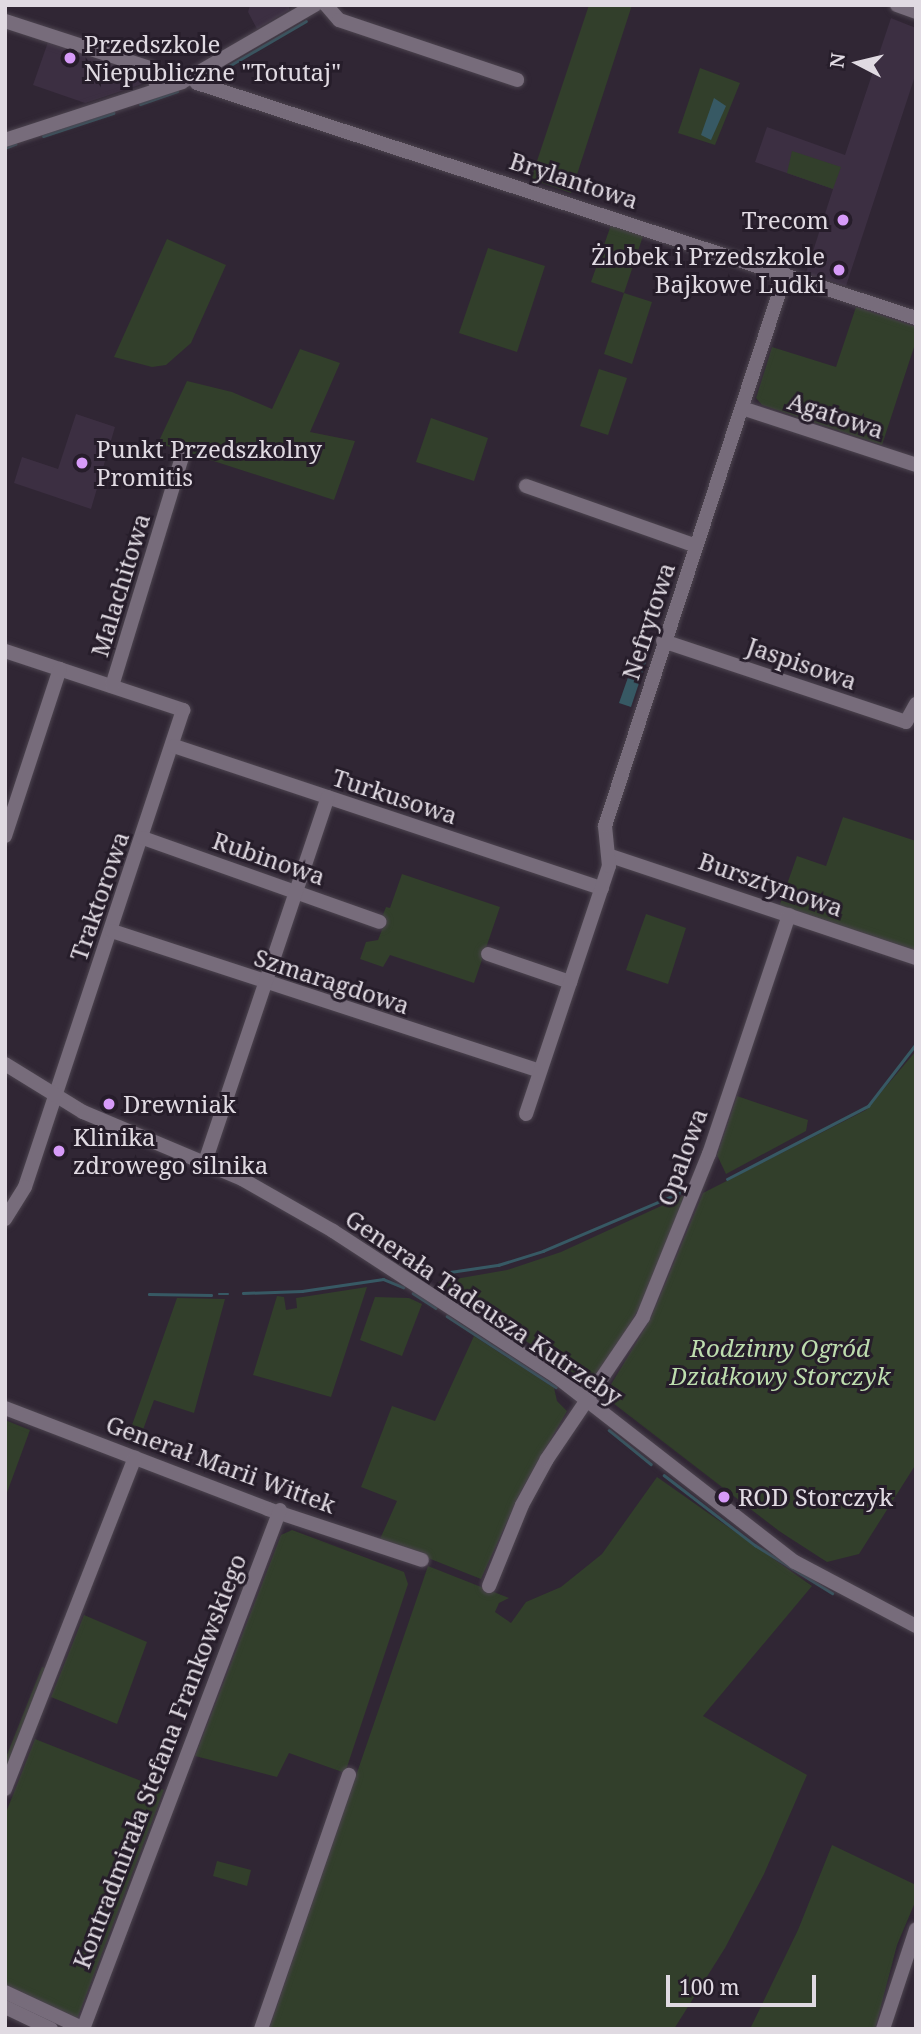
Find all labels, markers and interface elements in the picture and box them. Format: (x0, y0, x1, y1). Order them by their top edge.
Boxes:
north arrow (823, 28, 893, 98)
place label: Przedszkole Niepubliczne "Totutaj" (84, 30, 341, 86)
marker: Przedszkole Niepubliczne "Totutaj" (62, 50, 78, 66)
text: N (823, 51, 851, 69)
street label: Brylantowa (506, 146, 642, 214)
place label: Trecom (742, 206, 829, 234)
marker: Trecom (835, 212, 851, 228)
place label: Żlobek i Przedszkole Bajkowe Ludki (591, 242, 825, 298)
marker: Żlobek i Przedszkole Bajkowe Ludki (831, 262, 847, 278)
street label: Agatowa (784, 386, 888, 444)
place label: Punkt Przedszkolny Promitis (96, 435, 322, 491)
marker: Punkt Przedszkolny Promitis (74, 455, 90, 471)
street label: Malachitowa (85, 510, 155, 660)
street label: Nefrytowa (616, 559, 680, 683)
street label: Jaspisowa (743, 631, 861, 695)
street label: Turkusowa (329, 762, 461, 830)
street label: Rubinowa (209, 825, 329, 891)
street label: Traktorowa (63, 828, 135, 964)
street label: Bursztynowa (695, 846, 847, 922)
street label: Szmaragdowa (251, 942, 413, 1020)
place label: Drewniak (123, 1090, 236, 1118)
marker: Drewniak (101, 1096, 117, 1112)
street label: Opalowa (651, 1104, 713, 1210)
place label: Klinika zdrowego silnika (73, 1123, 268, 1179)
marker: Klinika zdrowego silnika (51, 1143, 67, 1159)
street label: Generała Tadeusza Kutrzeby (340, 1203, 628, 1411)
park label: Rodzinny Ogród Działkowy Storczyk (670, 1334, 890, 1390)
street label: Generał Marii Wittek (102, 1409, 340, 1519)
place label: ROD Storczyk (738, 1483, 893, 1511)
marker: ROD Storczyk (716, 1489, 732, 1505)
street label: Kontradmirała Stefana Frankowskiego (66, 1550, 252, 1972)
scale bar (669, 1960, 820, 2004)
text: 100 m (679, 1973, 740, 2001)

